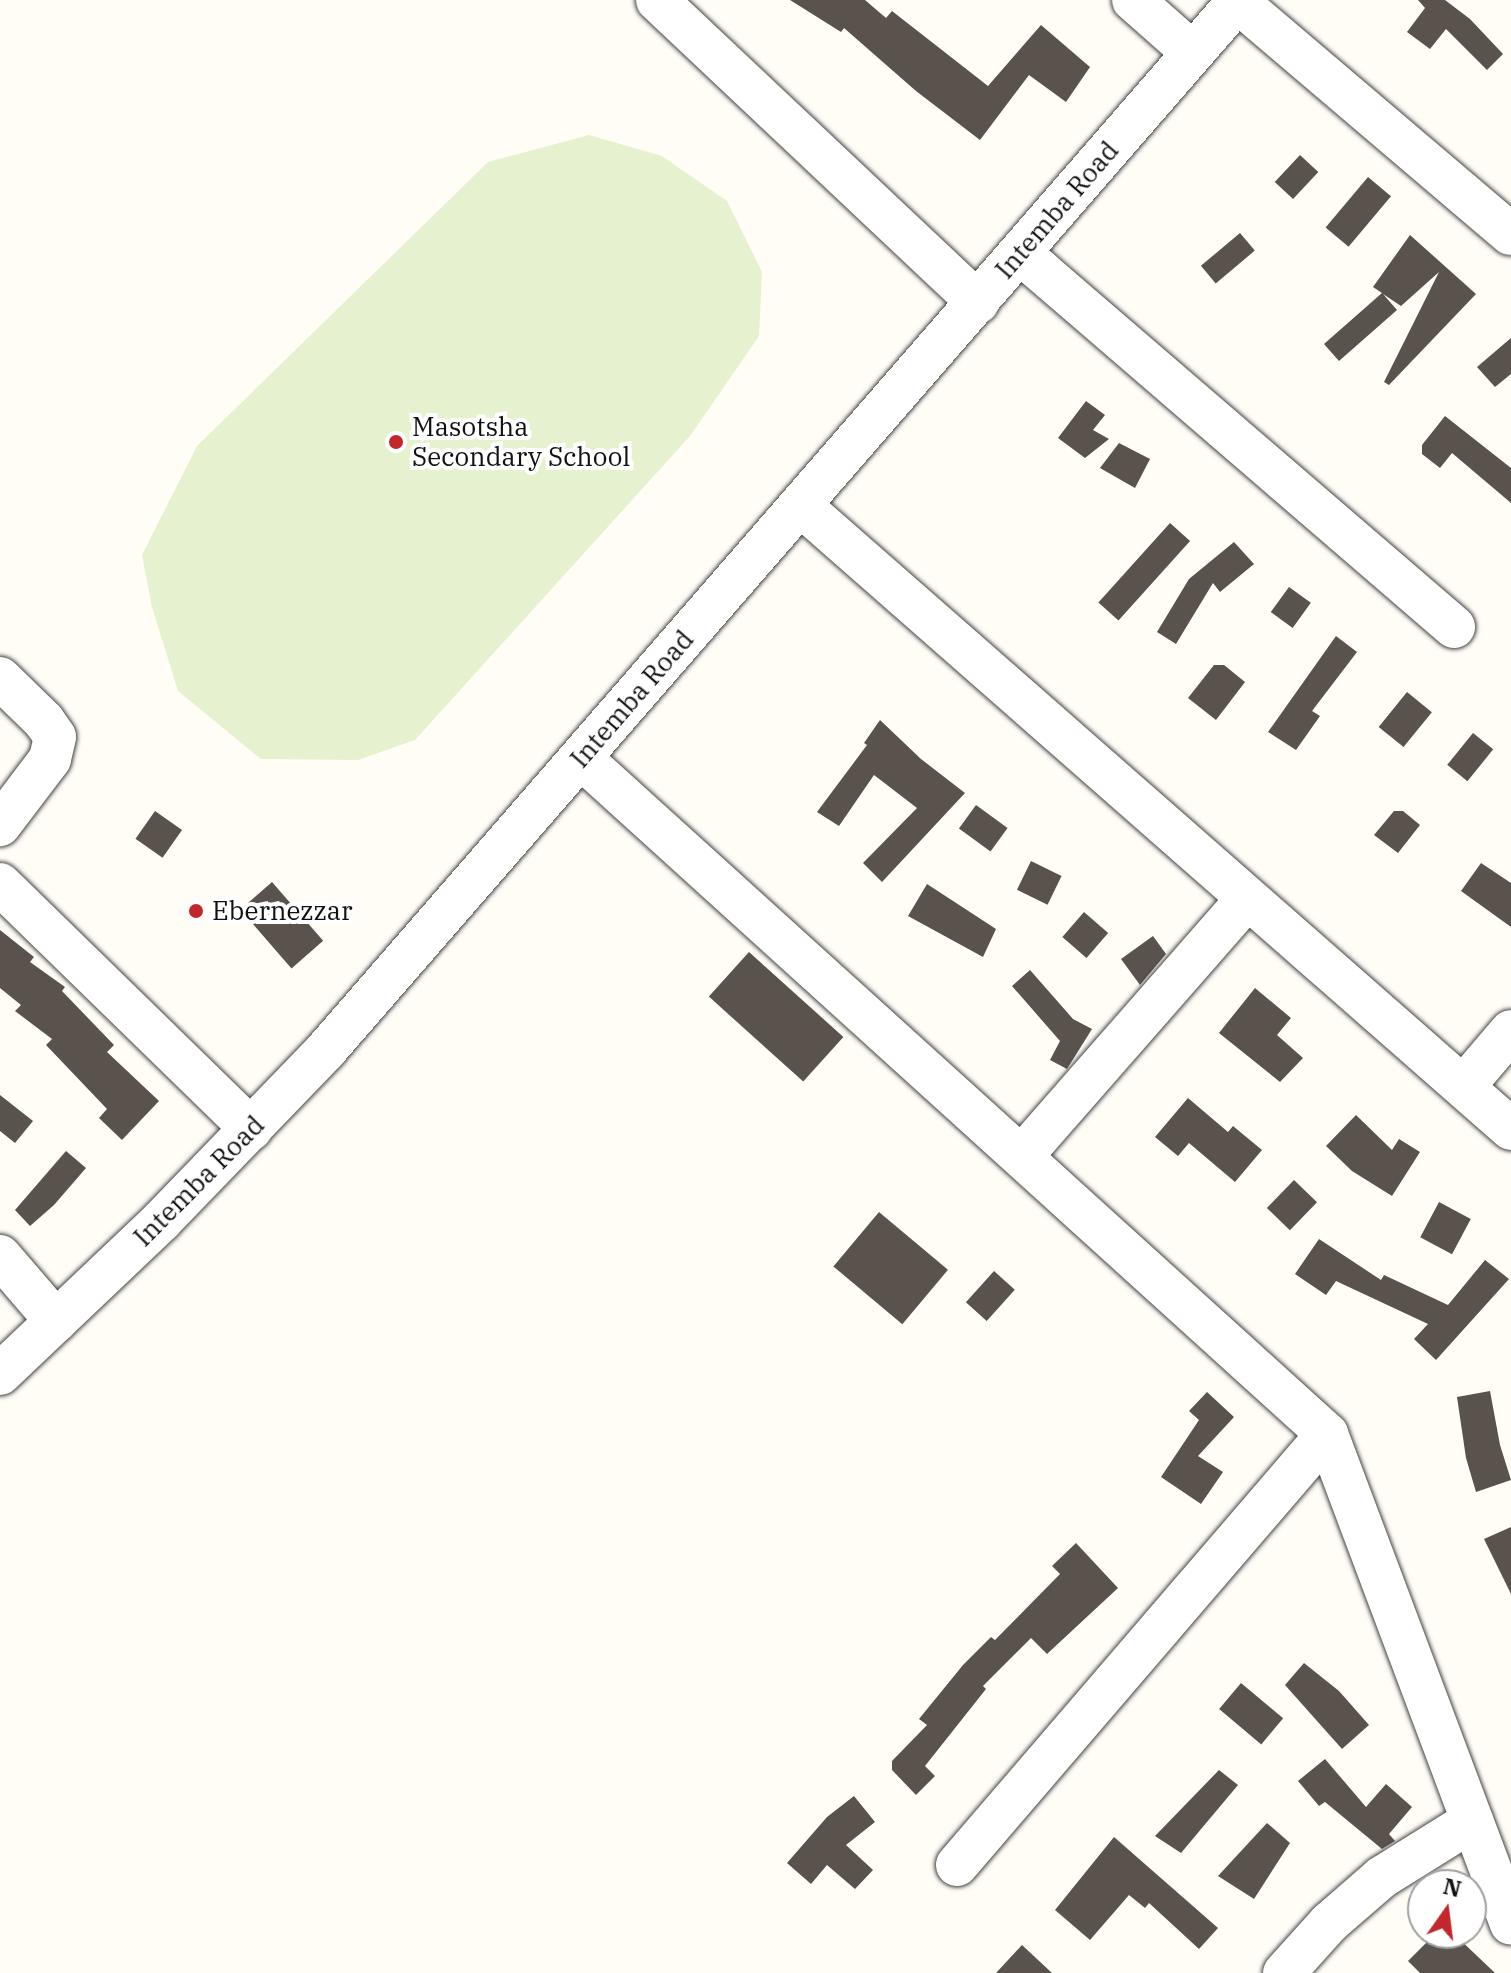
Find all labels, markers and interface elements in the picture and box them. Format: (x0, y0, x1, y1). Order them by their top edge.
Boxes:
street label: Intemba Road (989, 135, 1125, 285)
place label: Masotsha Secondary School (412, 411, 630, 472)
marker: Masotsha Secondary School (387, 433, 405, 451)
street label: Intemba Road (564, 624, 700, 774)
place label: Ebernezzar (212, 895, 352, 927)
marker: Ebernezzar (187, 902, 205, 920)
street label: Intemba Road (127, 1109, 271, 1253)
north arrow (1407, 1869, 1487, 1949)
text: N (1440, 1871, 1464, 1903)

